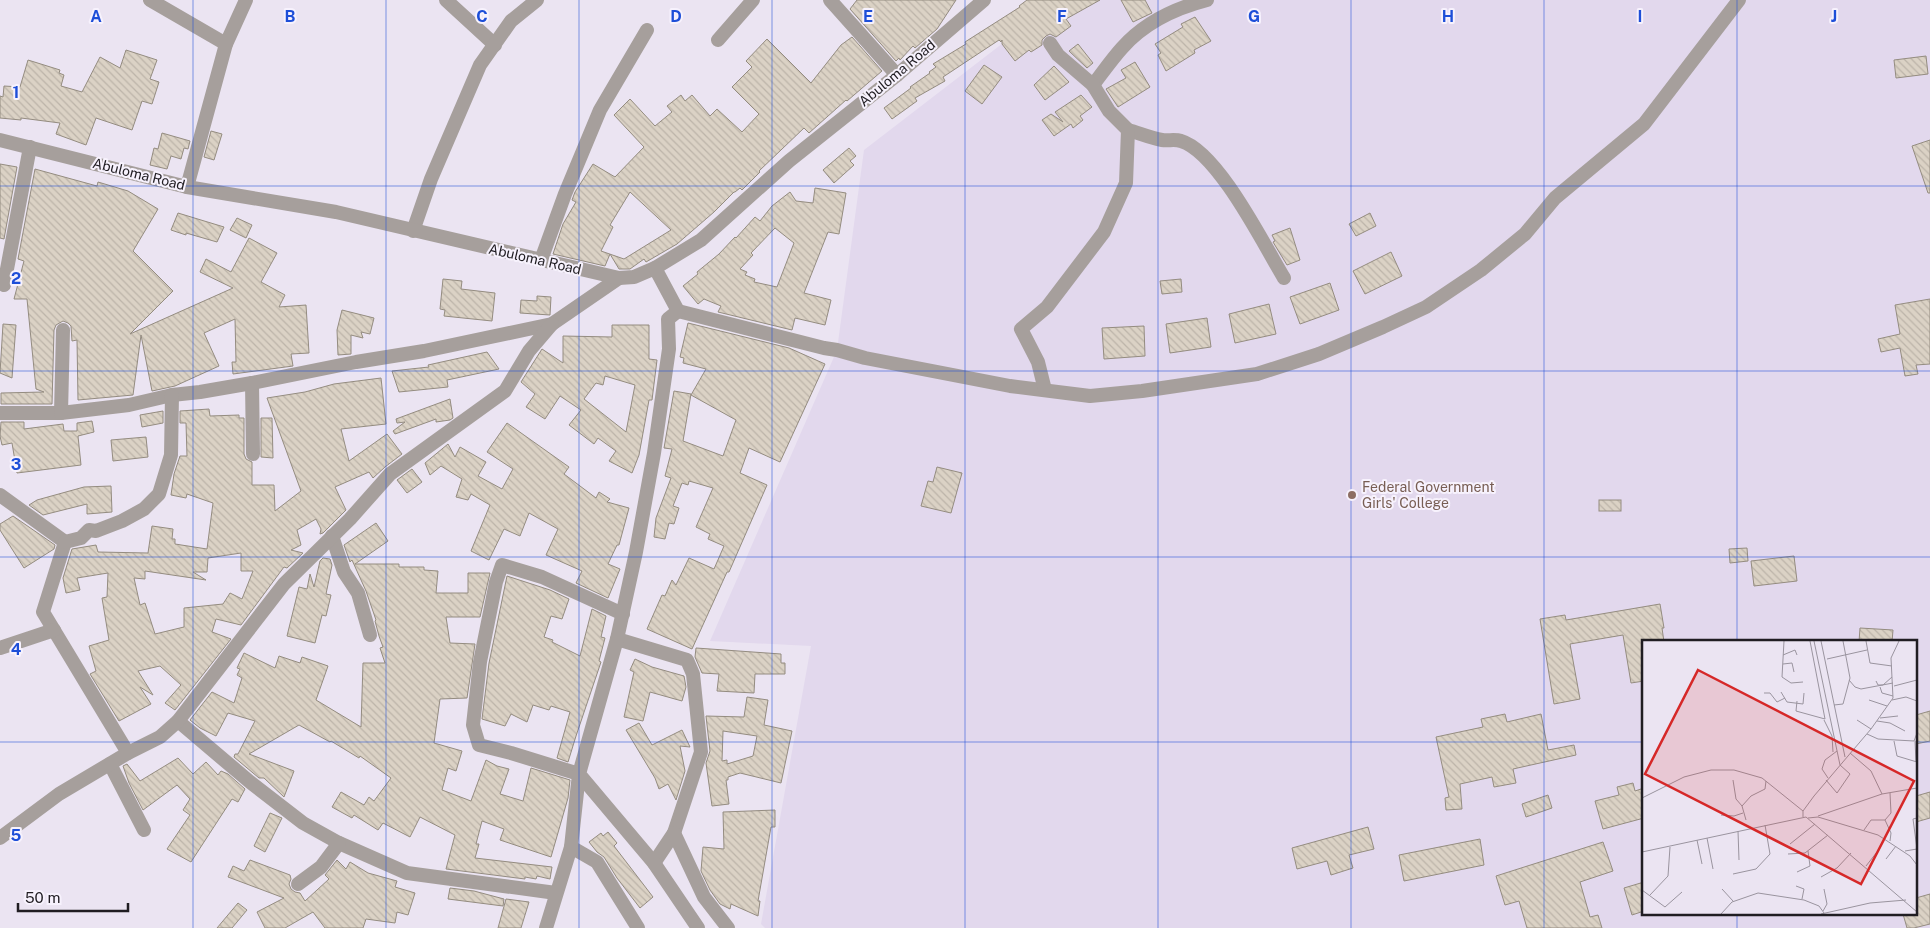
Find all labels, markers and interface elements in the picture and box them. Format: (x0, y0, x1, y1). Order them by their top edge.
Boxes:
text: A (90, 7, 102, 26)
text: B (285, 7, 296, 26)
text: C (476, 7, 488, 26)
text: D (670, 7, 682, 26)
text: E (863, 7, 873, 26)
text: F (1057, 7, 1067, 26)
text: G (1248, 7, 1260, 26)
text: H (1442, 7, 1454, 26)
text: I (1638, 7, 1642, 26)
text: J (1831, 7, 1837, 26)
street label: Abuloma Road (856, 36, 938, 110)
text: 1 (13, 83, 19, 102)
street label: Abuloma Road (91, 155, 187, 193)
street label: Abuloma Road (487, 241, 583, 277)
text: 2 (11, 269, 21, 288)
text: 3 (11, 455, 21, 474)
place label: Federal Government Girls' College (1362, 479, 1495, 511)
marker: Federal Government Girls' College (1346, 489, 1358, 501)
text: 4 (11, 640, 22, 659)
inset map (1642, 640, 1918, 916)
text: 5 (11, 826, 22, 845)
scale bar (18, 880, 128, 912)
text: 50 m (25, 889, 60, 906)

